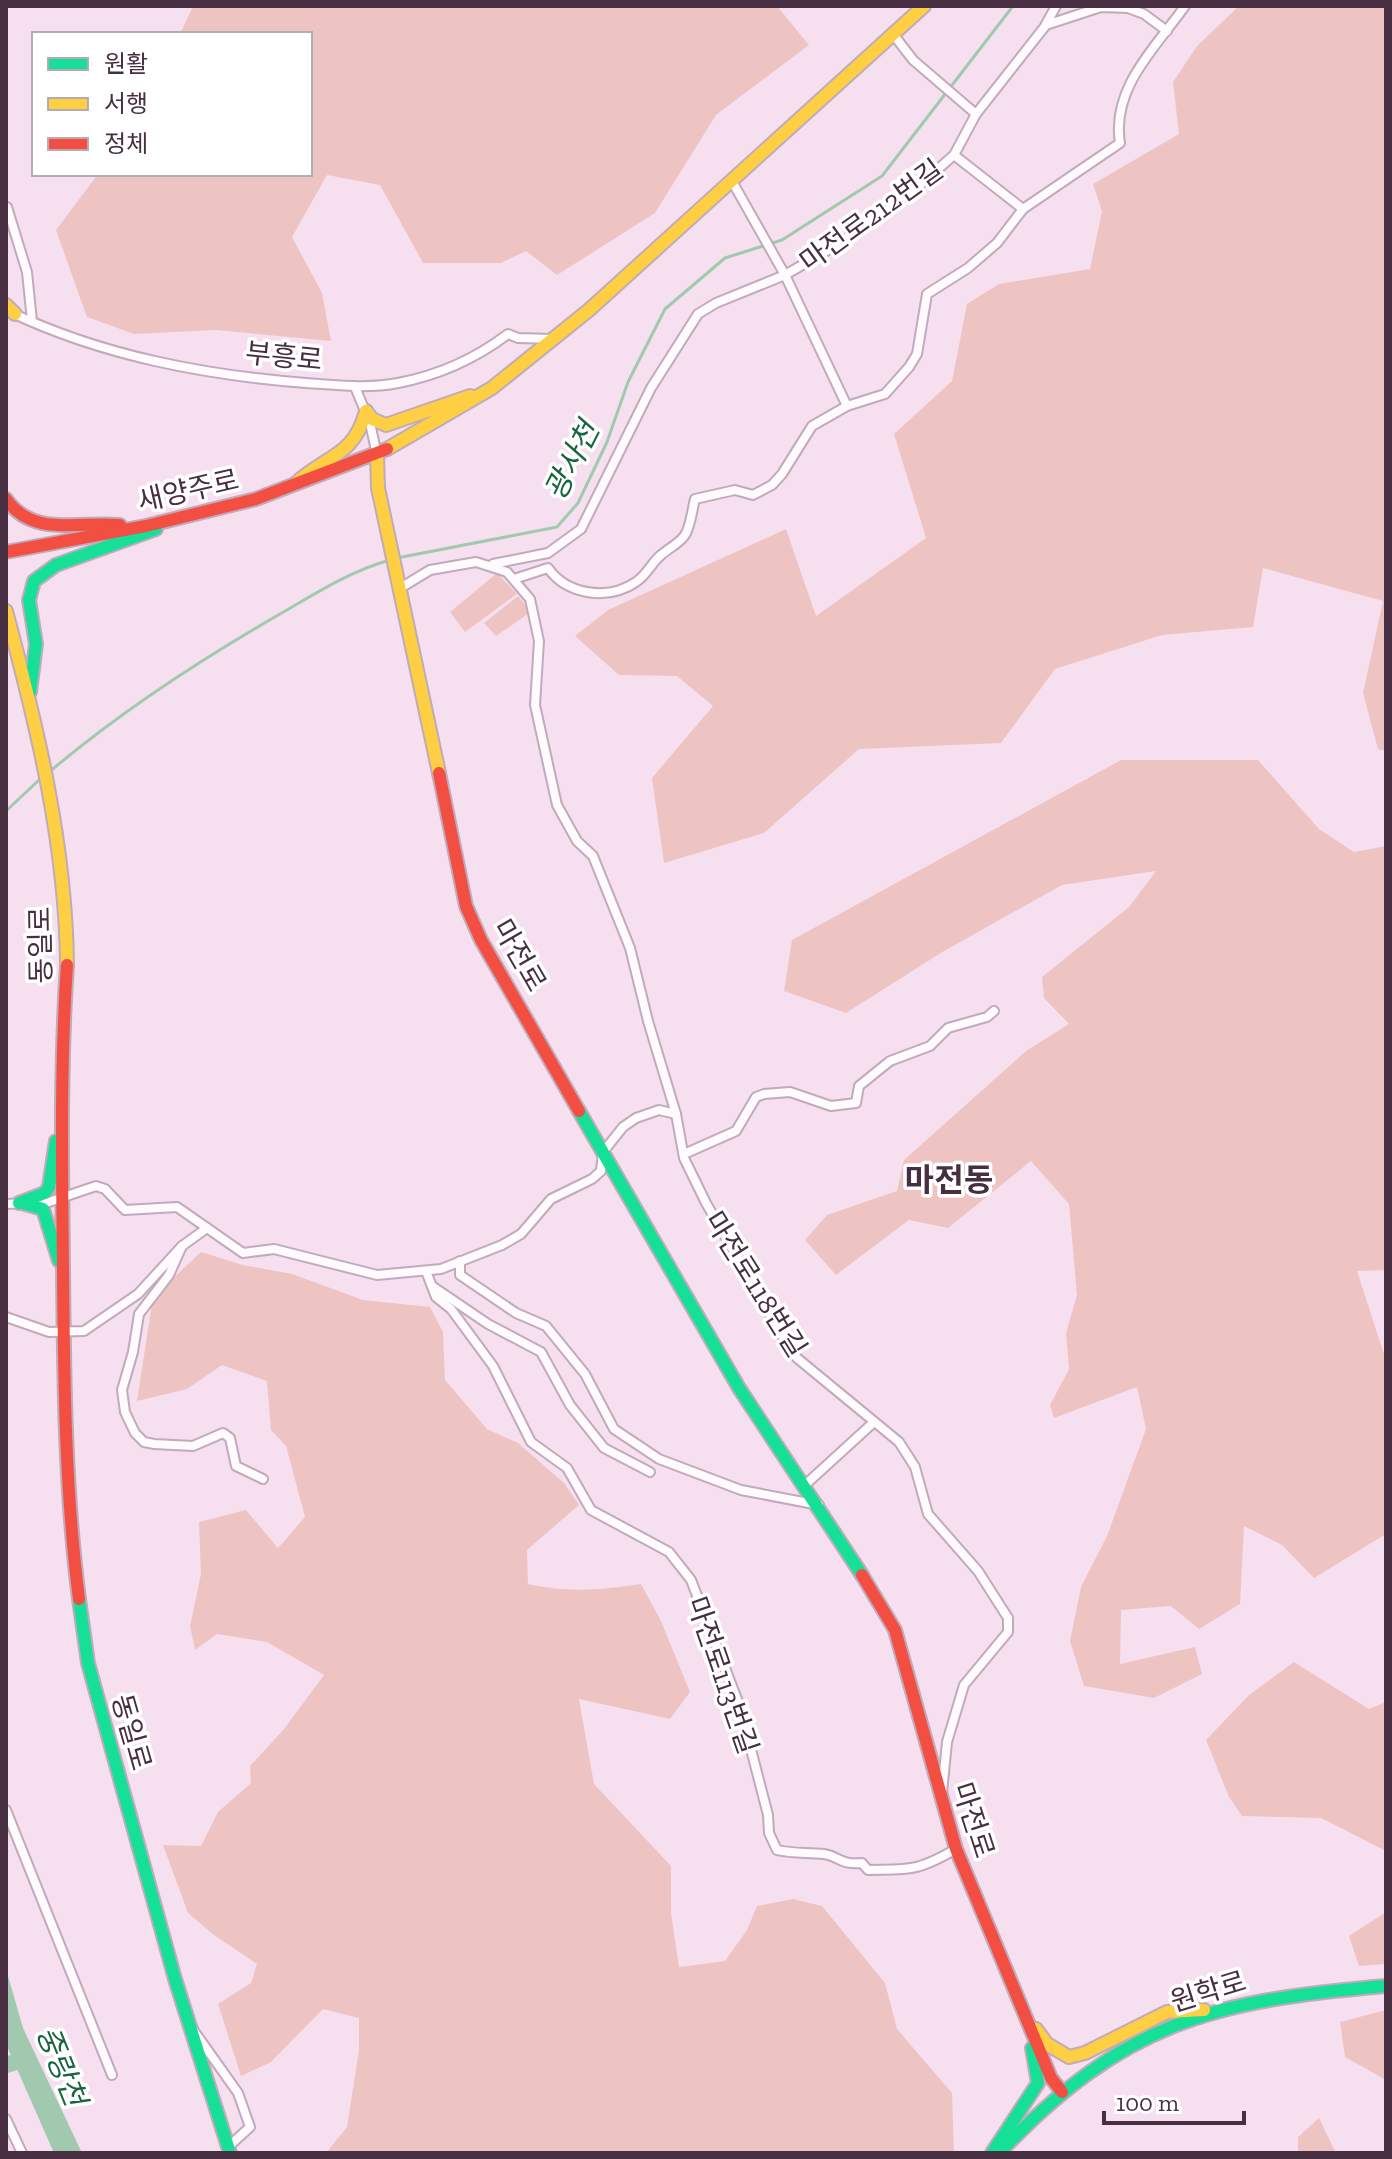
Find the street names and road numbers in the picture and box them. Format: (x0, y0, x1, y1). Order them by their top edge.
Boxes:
street label: 마전로212번길 (793, 153, 949, 278)
street label: 부흥로 (244, 336, 324, 377)
street label: 새양주로 (134, 463, 242, 518)
street label: 동일로 (23, 906, 58, 984)
street label: 마전로 (486, 914, 553, 997)
street label: 마전로118번길 (698, 1205, 813, 1363)
street label: 마전로113번길 (680, 1592, 765, 1758)
street label: 동일로 (105, 1690, 158, 1774)
street label: 마전로 (946, 1778, 1001, 1862)
street label: 원학로 (1166, 1964, 1250, 2019)

